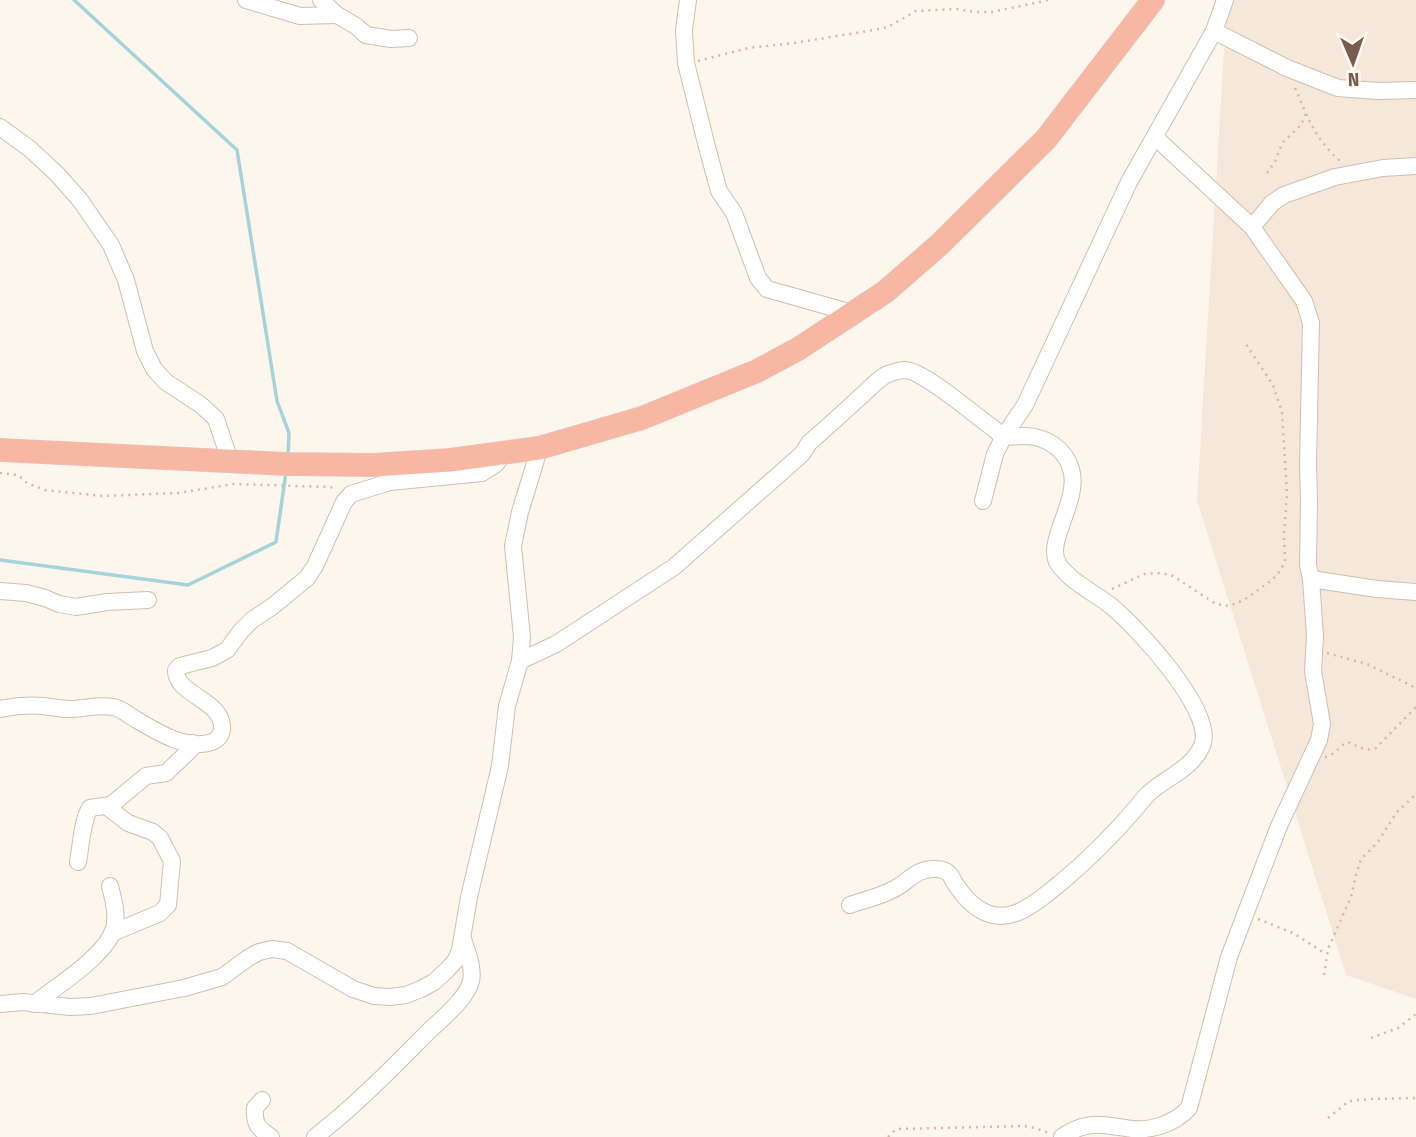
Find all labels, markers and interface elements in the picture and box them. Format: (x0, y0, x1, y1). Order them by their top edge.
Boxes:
north arrow (1318, 28, 1388, 98)
text: N (1347, 68, 1360, 91)

